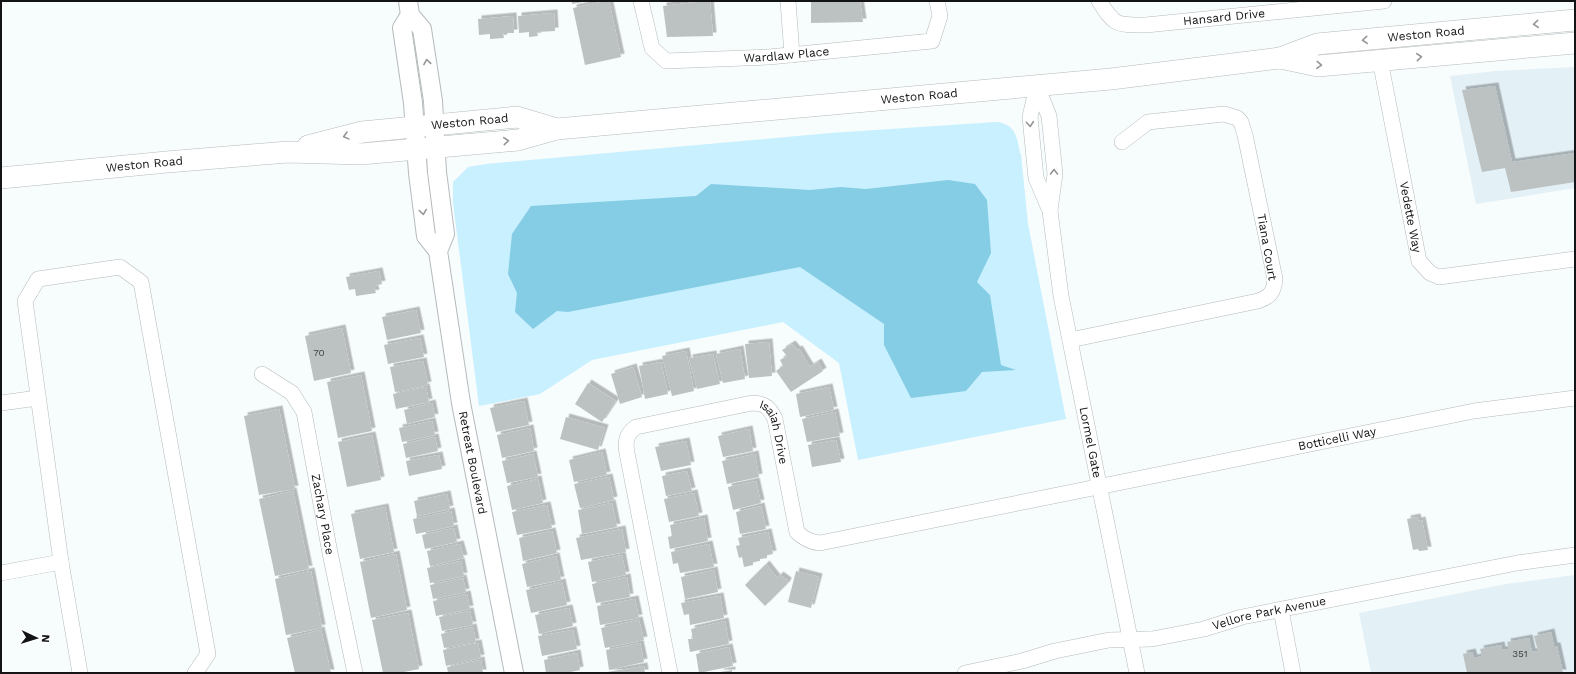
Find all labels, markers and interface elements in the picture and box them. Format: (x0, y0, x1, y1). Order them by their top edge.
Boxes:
street label: Hansard Drive (1182, 6, 1266, 28)
one-way arrow (1533, 19, 1539, 28)
street label: Weston Road (1387, 23, 1465, 44)
one-way arrow (1362, 35, 1368, 44)
street label: Wardlaw Place (743, 44, 830, 65)
one-way arrow (1416, 53, 1422, 62)
one-way arrow (423, 59, 432, 65)
one-way arrow (1316, 61, 1322, 70)
street label: Weston Road (880, 86, 958, 107)
street label: Weston Road (430, 111, 509, 132)
one-way arrow (1026, 121, 1035, 127)
one-way arrow (343, 131, 350, 140)
one-way arrow (503, 136, 509, 145)
street label: Weston Road (105, 154, 183, 175)
one-way arrow (1050, 169, 1058, 175)
street label: Vedette Way (1397, 180, 1424, 255)
one-way arrow (418, 209, 427, 215)
street label: Tiana Court (1254, 213, 1280, 281)
house number: 70 (313, 347, 325, 358)
street label: Isaiah Drive (758, 397, 791, 465)
street label: Lormel Gate (1077, 406, 1105, 479)
street label: Retreat Boulevard (456, 410, 490, 516)
street label: Botticelli Way (1297, 424, 1378, 453)
street label: Zachary Place (309, 473, 337, 556)
street label: Vellore Park Avenue (1211, 594, 1327, 633)
north arrow (16, 618, 56, 658)
text: N (39, 634, 52, 643)
house number: 351 (1512, 648, 1528, 659)

